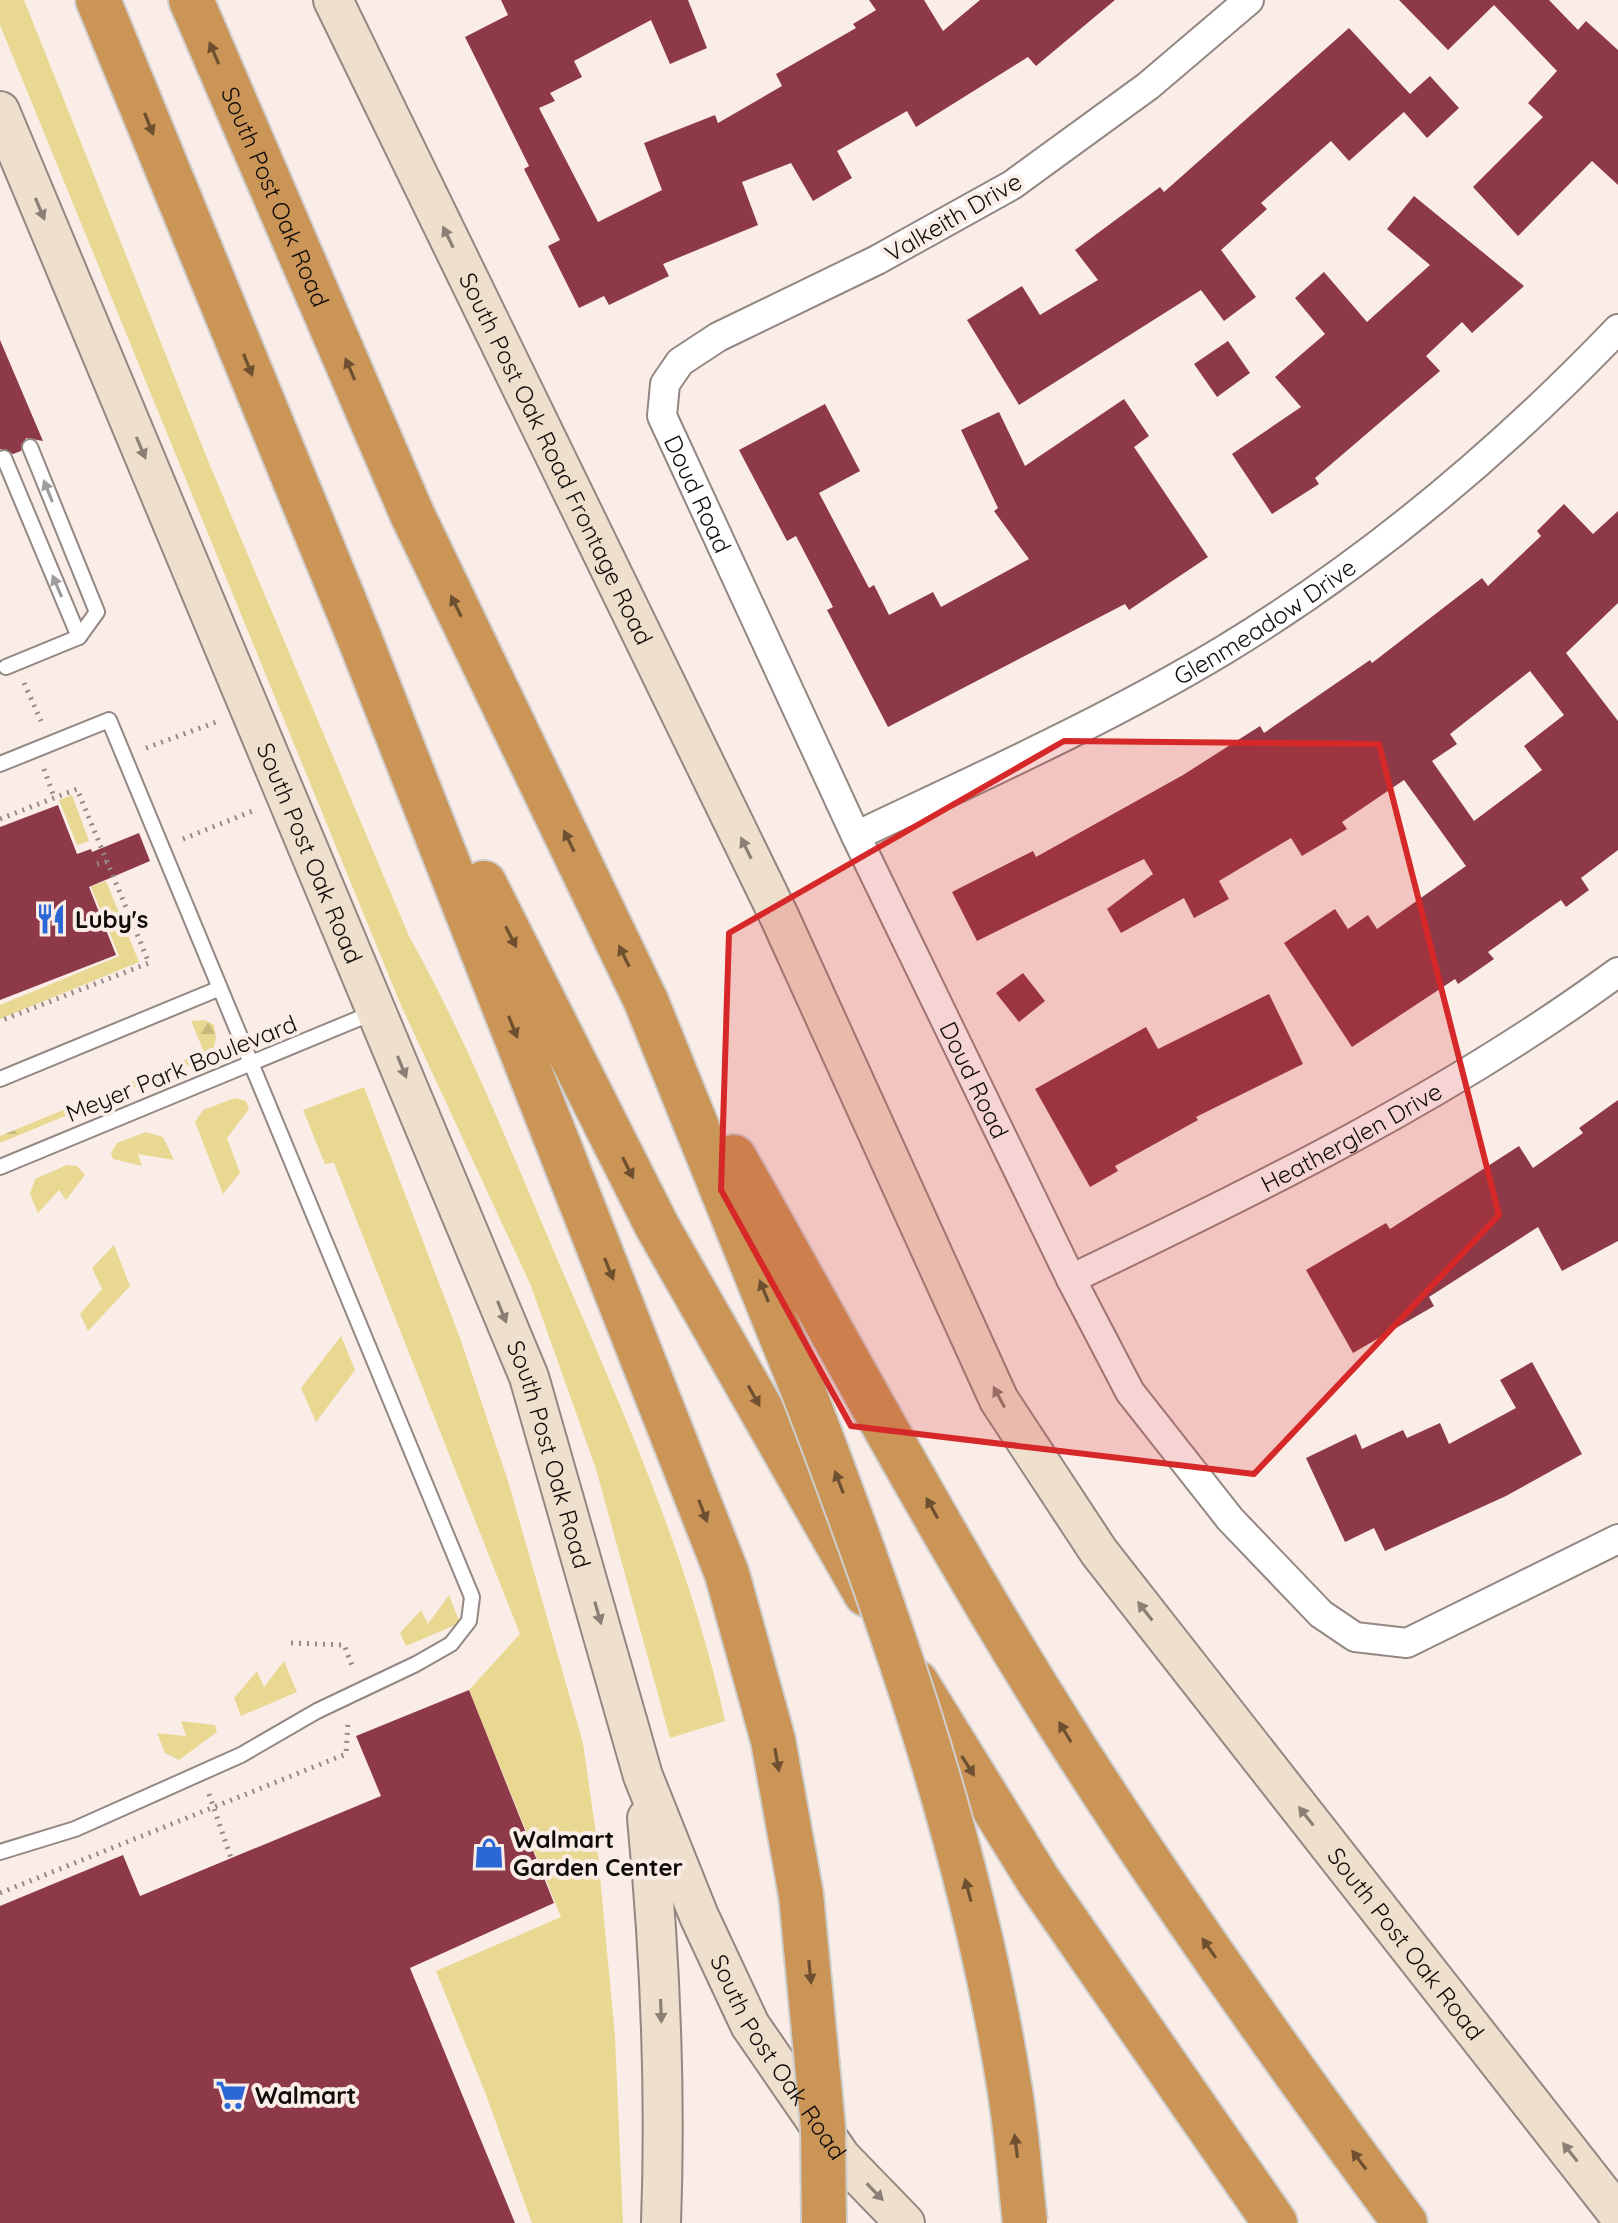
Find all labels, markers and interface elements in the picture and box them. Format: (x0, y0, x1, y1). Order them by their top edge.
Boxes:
one-way arrow (207, 41, 221, 65)
street label: South Post Oak Road (215, 82, 336, 311)
one-way arrow (143, 112, 156, 136)
street label: Valkeith Drive (879, 166, 1027, 268)
one-way arrow (34, 197, 47, 221)
one-way arrow (441, 225, 455, 248)
street label: South Post Oak Road Frontage Road (453, 267, 660, 650)
one-way arrow (241, 353, 254, 377)
one-way arrow (343, 358, 356, 381)
street label: Doud Road (658, 430, 738, 557)
one-way arrow (135, 436, 148, 460)
one-way arrow (41, 479, 54, 503)
street label: Glenmeadow Drive (1168, 552, 1361, 691)
one-way arrow (51, 575, 64, 598)
one-way arrow (450, 595, 463, 618)
street label: South Post Oak Road (251, 738, 369, 968)
one-way arrow (562, 829, 576, 852)
one-way arrow (739, 836, 753, 859)
restaurant icon: Luby's (34, 902, 68, 936)
place label: Luby's (75, 904, 148, 934)
one-way arrow (504, 925, 517, 948)
one-way arrow (618, 944, 631, 967)
street label: Meyer Park Boulevard (61, 1008, 301, 1128)
one-way arrow (507, 1015, 520, 1039)
street label: Doud Road (933, 1017, 1015, 1143)
one-way arrow (395, 1055, 408, 1079)
street label: Heatherglen Drive (1255, 1076, 1447, 1199)
one-way arrow (622, 1157, 635, 1180)
one-way arrow (603, 1257, 616, 1281)
one-way arrow (757, 1279, 770, 1303)
one-way arrow (496, 1300, 509, 1324)
street label: South Post Oak Road (500, 1336, 598, 1572)
one-way arrow (747, 1385, 761, 1407)
one-way arrow (992, 1385, 1005, 1408)
one-way arrow (832, 1470, 845, 1494)
one-way arrow (925, 1497, 939, 1519)
one-way arrow (697, 1500, 710, 1524)
one-way arrow (592, 1601, 604, 1626)
one-way arrow (1138, 1601, 1154, 1621)
one-way arrow (1058, 1721, 1072, 1743)
one-way arrow (771, 1748, 784, 1773)
one-way arrow (960, 1755, 975, 1778)
one-way arrow (1298, 1806, 1314, 1826)
place label: Walmart Garden Center (513, 1824, 683, 1882)
shop icon: Walmart Garden Center (472, 1836, 506, 1870)
street label: South Post Oak Road (1321, 1841, 1491, 2046)
one-way arrow (961, 1878, 973, 1903)
one-way arrow (1202, 1937, 1217, 1958)
street label: South Post Oak Road (704, 1949, 853, 2165)
one-way arrow (803, 1960, 816, 1985)
one-way arrow (654, 1999, 667, 2024)
supermarket icon: Walmart (214, 2078, 248, 2112)
place label: Walmart (255, 2080, 356, 2110)
one-way arrow (1010, 2133, 1023, 2158)
one-way arrow (1562, 2142, 1578, 2162)
one-way arrow (1351, 2150, 1367, 2171)
one-way arrow (865, 2182, 884, 2201)

